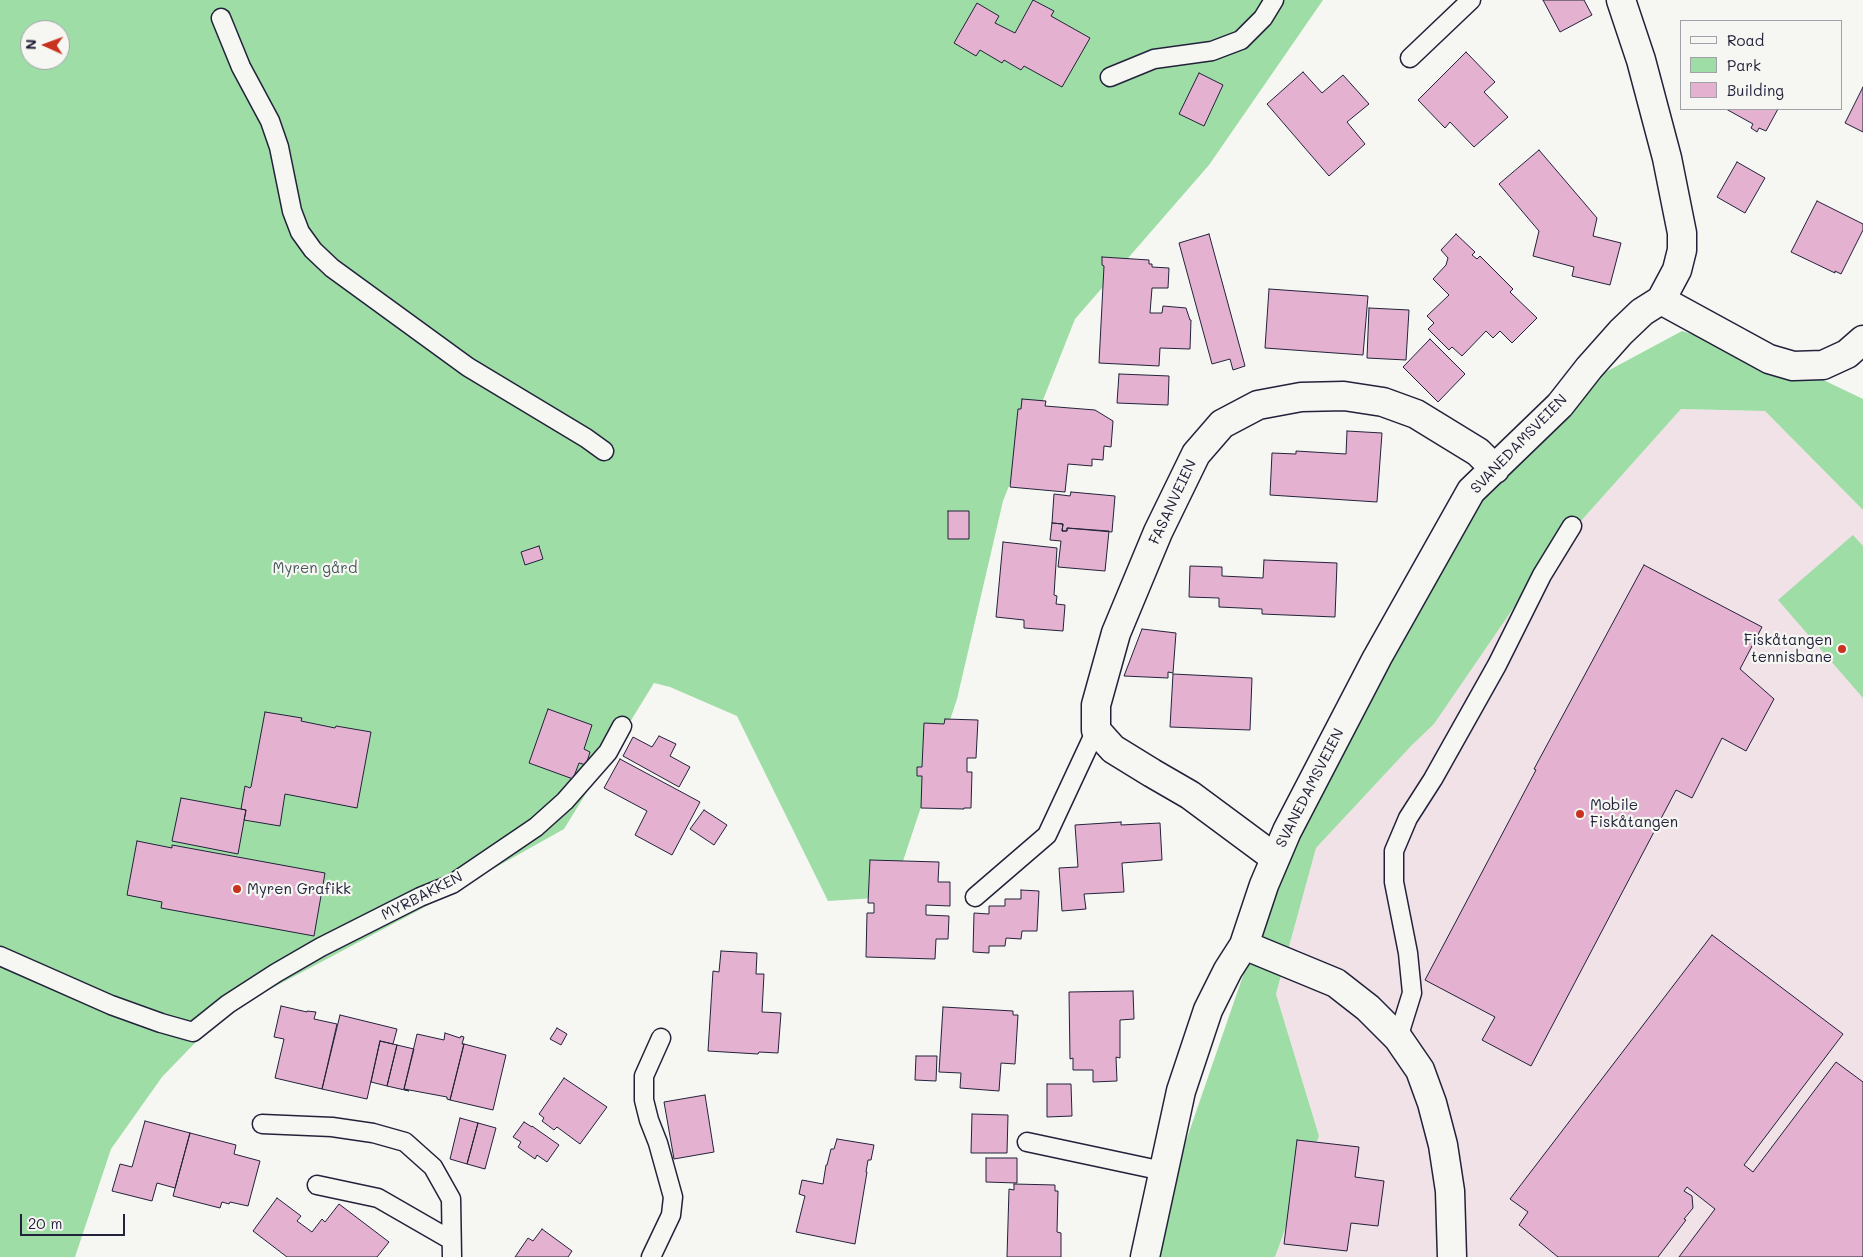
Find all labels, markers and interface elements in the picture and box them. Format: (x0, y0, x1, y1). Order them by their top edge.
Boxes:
north arrow (20, 20, 70, 70)
legend (1680, 20, 1843, 110)
text: Road (1727, 30, 1764, 50)
text: N (21, 39, 40, 50)
text: Park (1727, 55, 1761, 75)
text: Building (1727, 80, 1784, 100)
street label: SVANEDAMSVEIEN (1467, 390, 1571, 498)
street label: FASANVEIEN (1146, 457, 1200, 547)
park label: Myren gård (273, 559, 357, 577)
place label: Fiskåtangen tennisbane (1744, 631, 1832, 666)
marker: Fiskåtangen tennisbane (1836, 643, 1848, 655)
street label: SVANEDAMSVEIEN (1272, 725, 1348, 851)
place label: Mobile Fiskåtangen (1590, 796, 1678, 831)
marker: Mobile Fiskåtangen (1574, 808, 1586, 820)
street label: MYRBAKKEN (378, 868, 466, 924)
place label: Myren Grafikk (247, 880, 351, 898)
marker: Myren Grafikk (231, 883, 243, 895)
scale bar (22, 1204, 128, 1236)
text: 20 m (28, 1213, 62, 1233)

